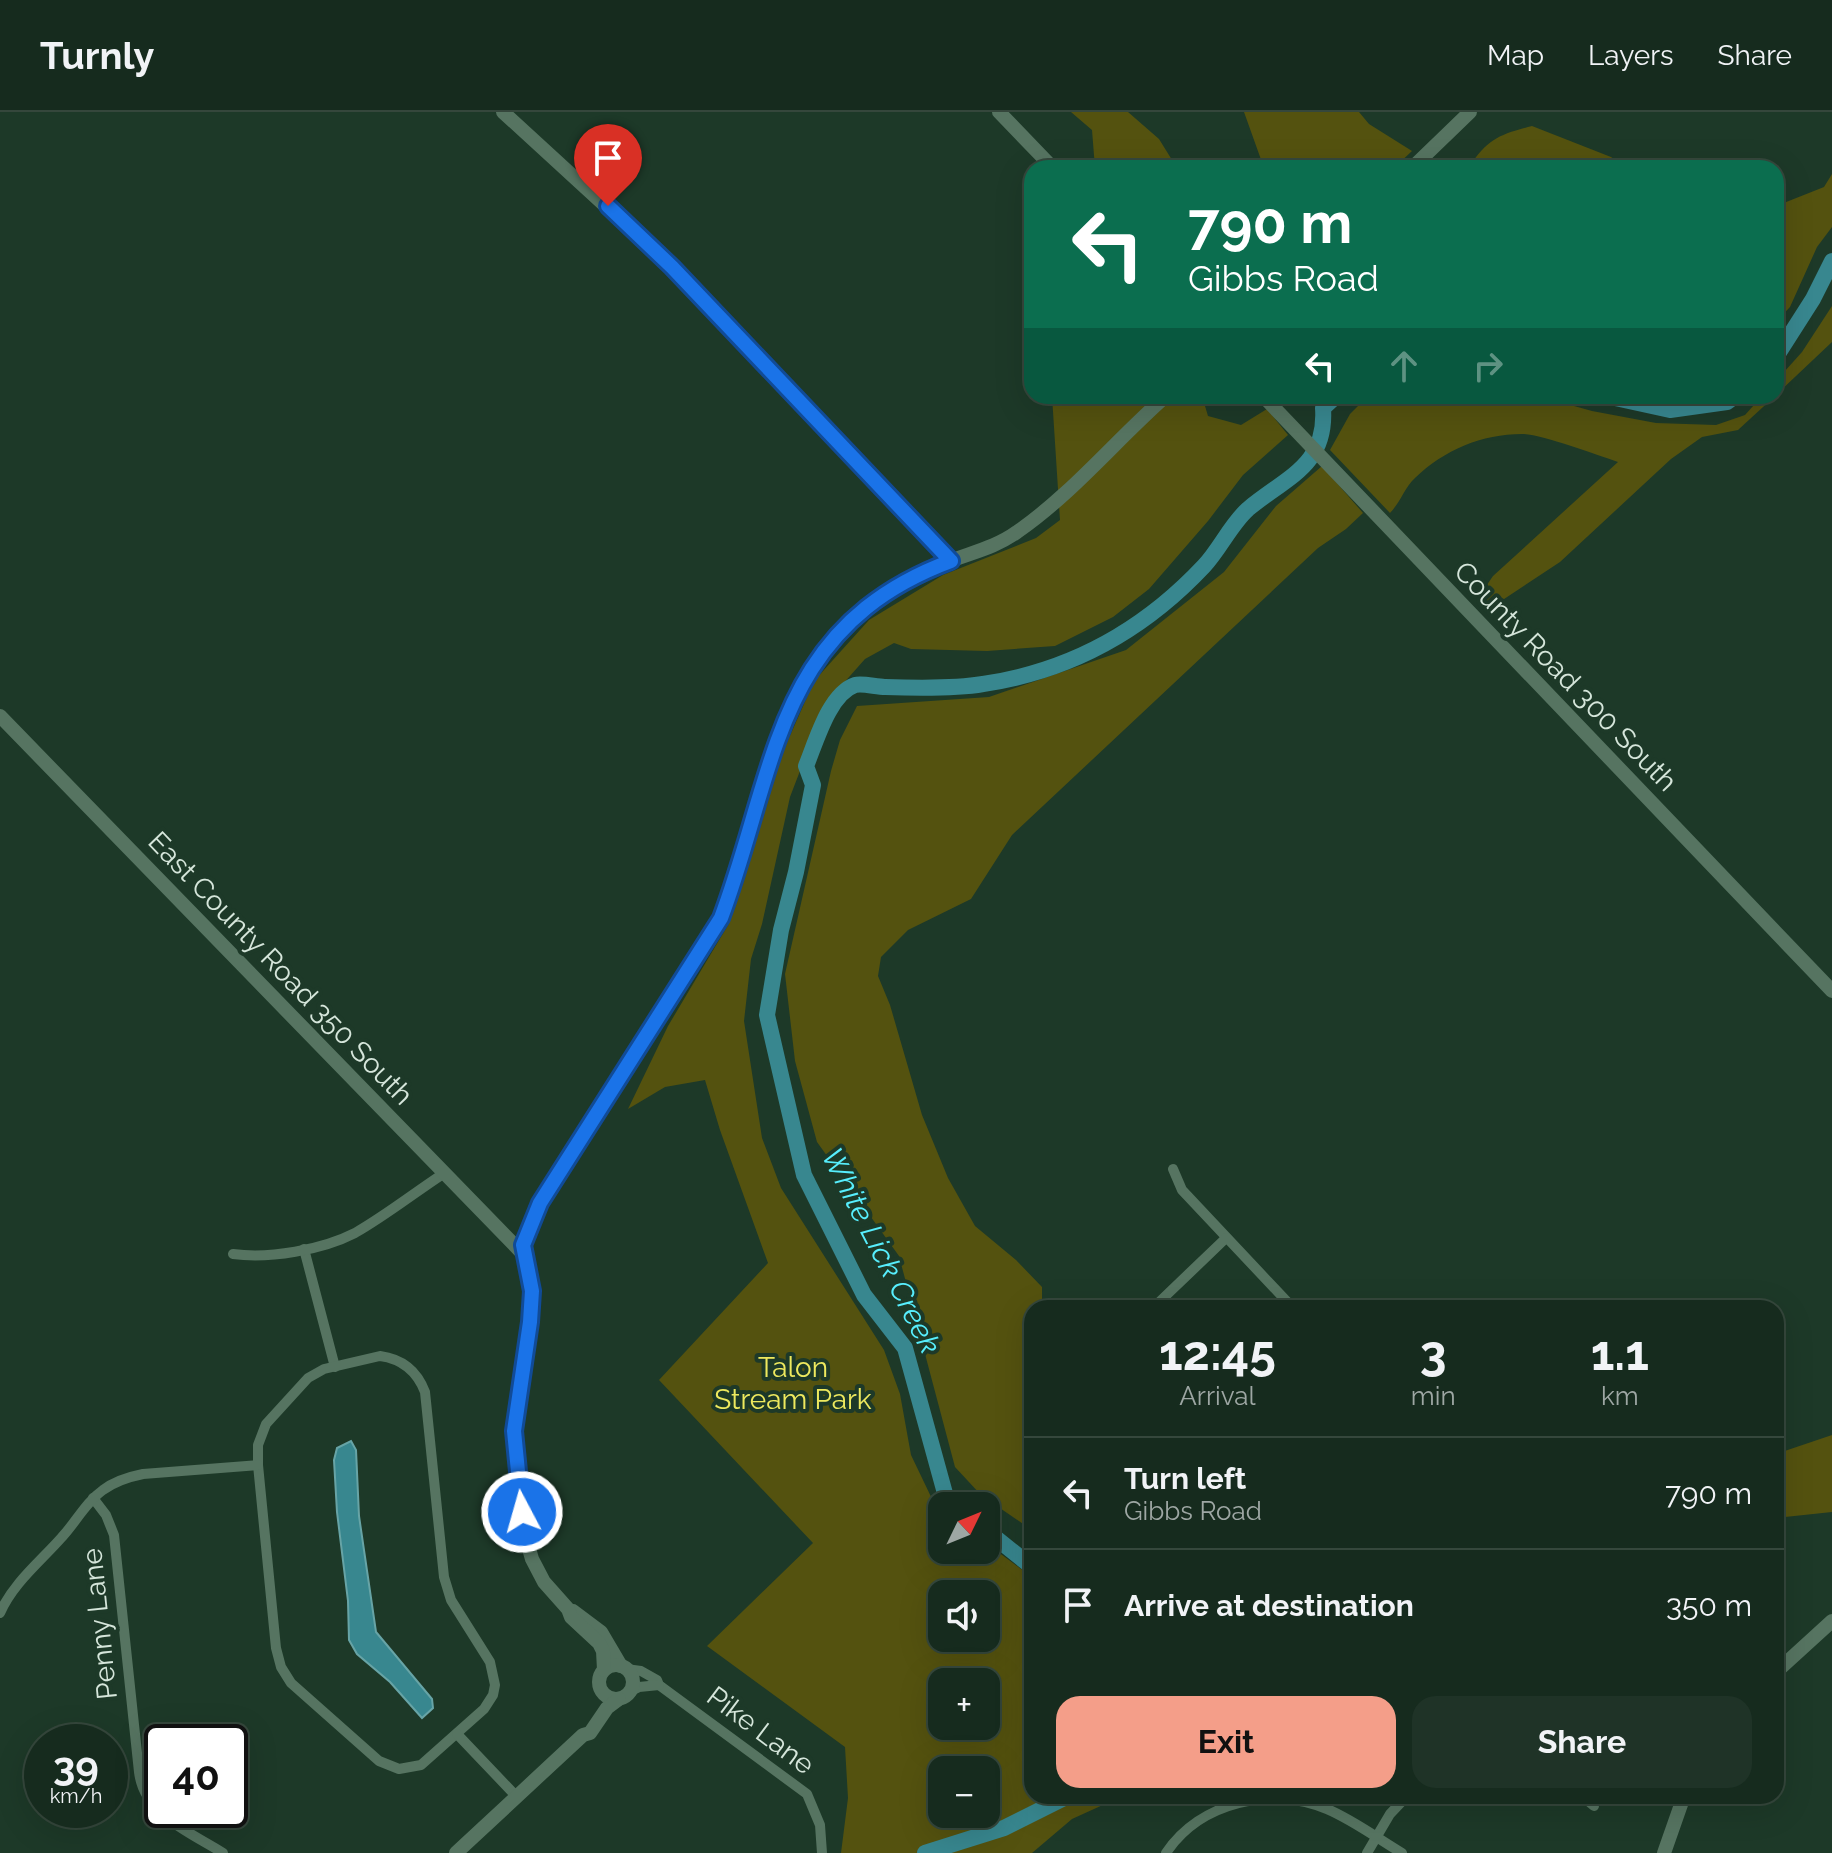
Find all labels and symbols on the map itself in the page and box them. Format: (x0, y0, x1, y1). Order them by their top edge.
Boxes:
pin (574, 124, 642, 206)
street label: County Road 300 South (1447, 555, 1684, 798)
street label: East County Road 350 South (141, 825, 420, 1112)
water label: White Lick Creek (815, 1142, 948, 1359)
park label: Talon Stream Park (714, 1351, 872, 1416)
position arrow (480, 1470, 564, 1554)
north arrow (928, 1492, 1000, 1564)
street label: Penny Lane (75, 1547, 124, 1701)
street label: Pike Lane (701, 1679, 821, 1781)
speed limit sign: 40 (144, 1724, 248, 1828)

